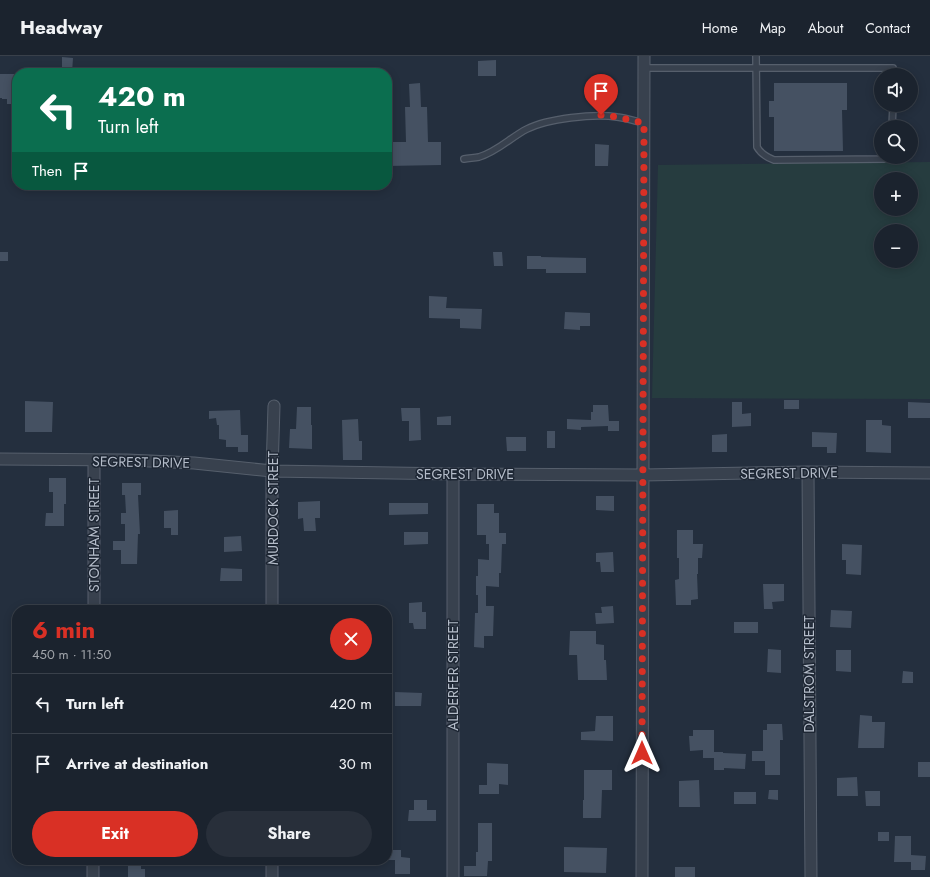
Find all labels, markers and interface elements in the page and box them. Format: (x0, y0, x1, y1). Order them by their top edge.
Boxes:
text: Headway (20, 14, 102, 41)
text: Home (702, 18, 738, 38)
text: Map (760, 18, 786, 38)
text: About (808, 18, 843, 38)
text: Contact (865, 18, 910, 38)
map controls (874, 68, 918, 268)
button: sound (874, 68, 918, 112)
pin (584, 74, 618, 115)
text: 420 m (98, 76, 186, 117)
icon: arrive (590, 80, 612, 102)
icon: left (32, 84, 84, 136)
text: Turn left (98, 114, 158, 140)
button: search (874, 120, 918, 164)
text: Then (32, 160, 62, 182)
icon: arrive (70, 160, 92, 182)
button: + (874, 172, 918, 216)
button: − (874, 224, 918, 268)
street label: MURDOCK STREET (263, 450, 283, 565)
street label: SEGREST DRIVE (92, 451, 190, 473)
street label: SEGREST DRIVE (740, 462, 838, 484)
street label: SEGREST DRIVE (416, 464, 514, 484)
street label: STONHAM STREET (84, 477, 104, 592)
text: 6 min (32, 612, 95, 647)
street label: DALSTROM STREET (799, 615, 819, 733)
button: close (330, 618, 372, 660)
street label: ALDERFER STREET (443, 619, 463, 731)
text: 450 m · 11:50 (32, 645, 111, 664)
icon: left (32, 693, 54, 715)
text: Turn left (66, 693, 124, 715)
text: 420 m (330, 693, 372, 715)
position arrow (621, 732, 663, 774)
icon: arrive (32, 753, 54, 775)
text: Arrive at destination (66, 753, 208, 775)
text: 30 m (339, 753, 372, 775)
button: Exit (32, 811, 198, 857)
button: Share (206, 811, 372, 857)

